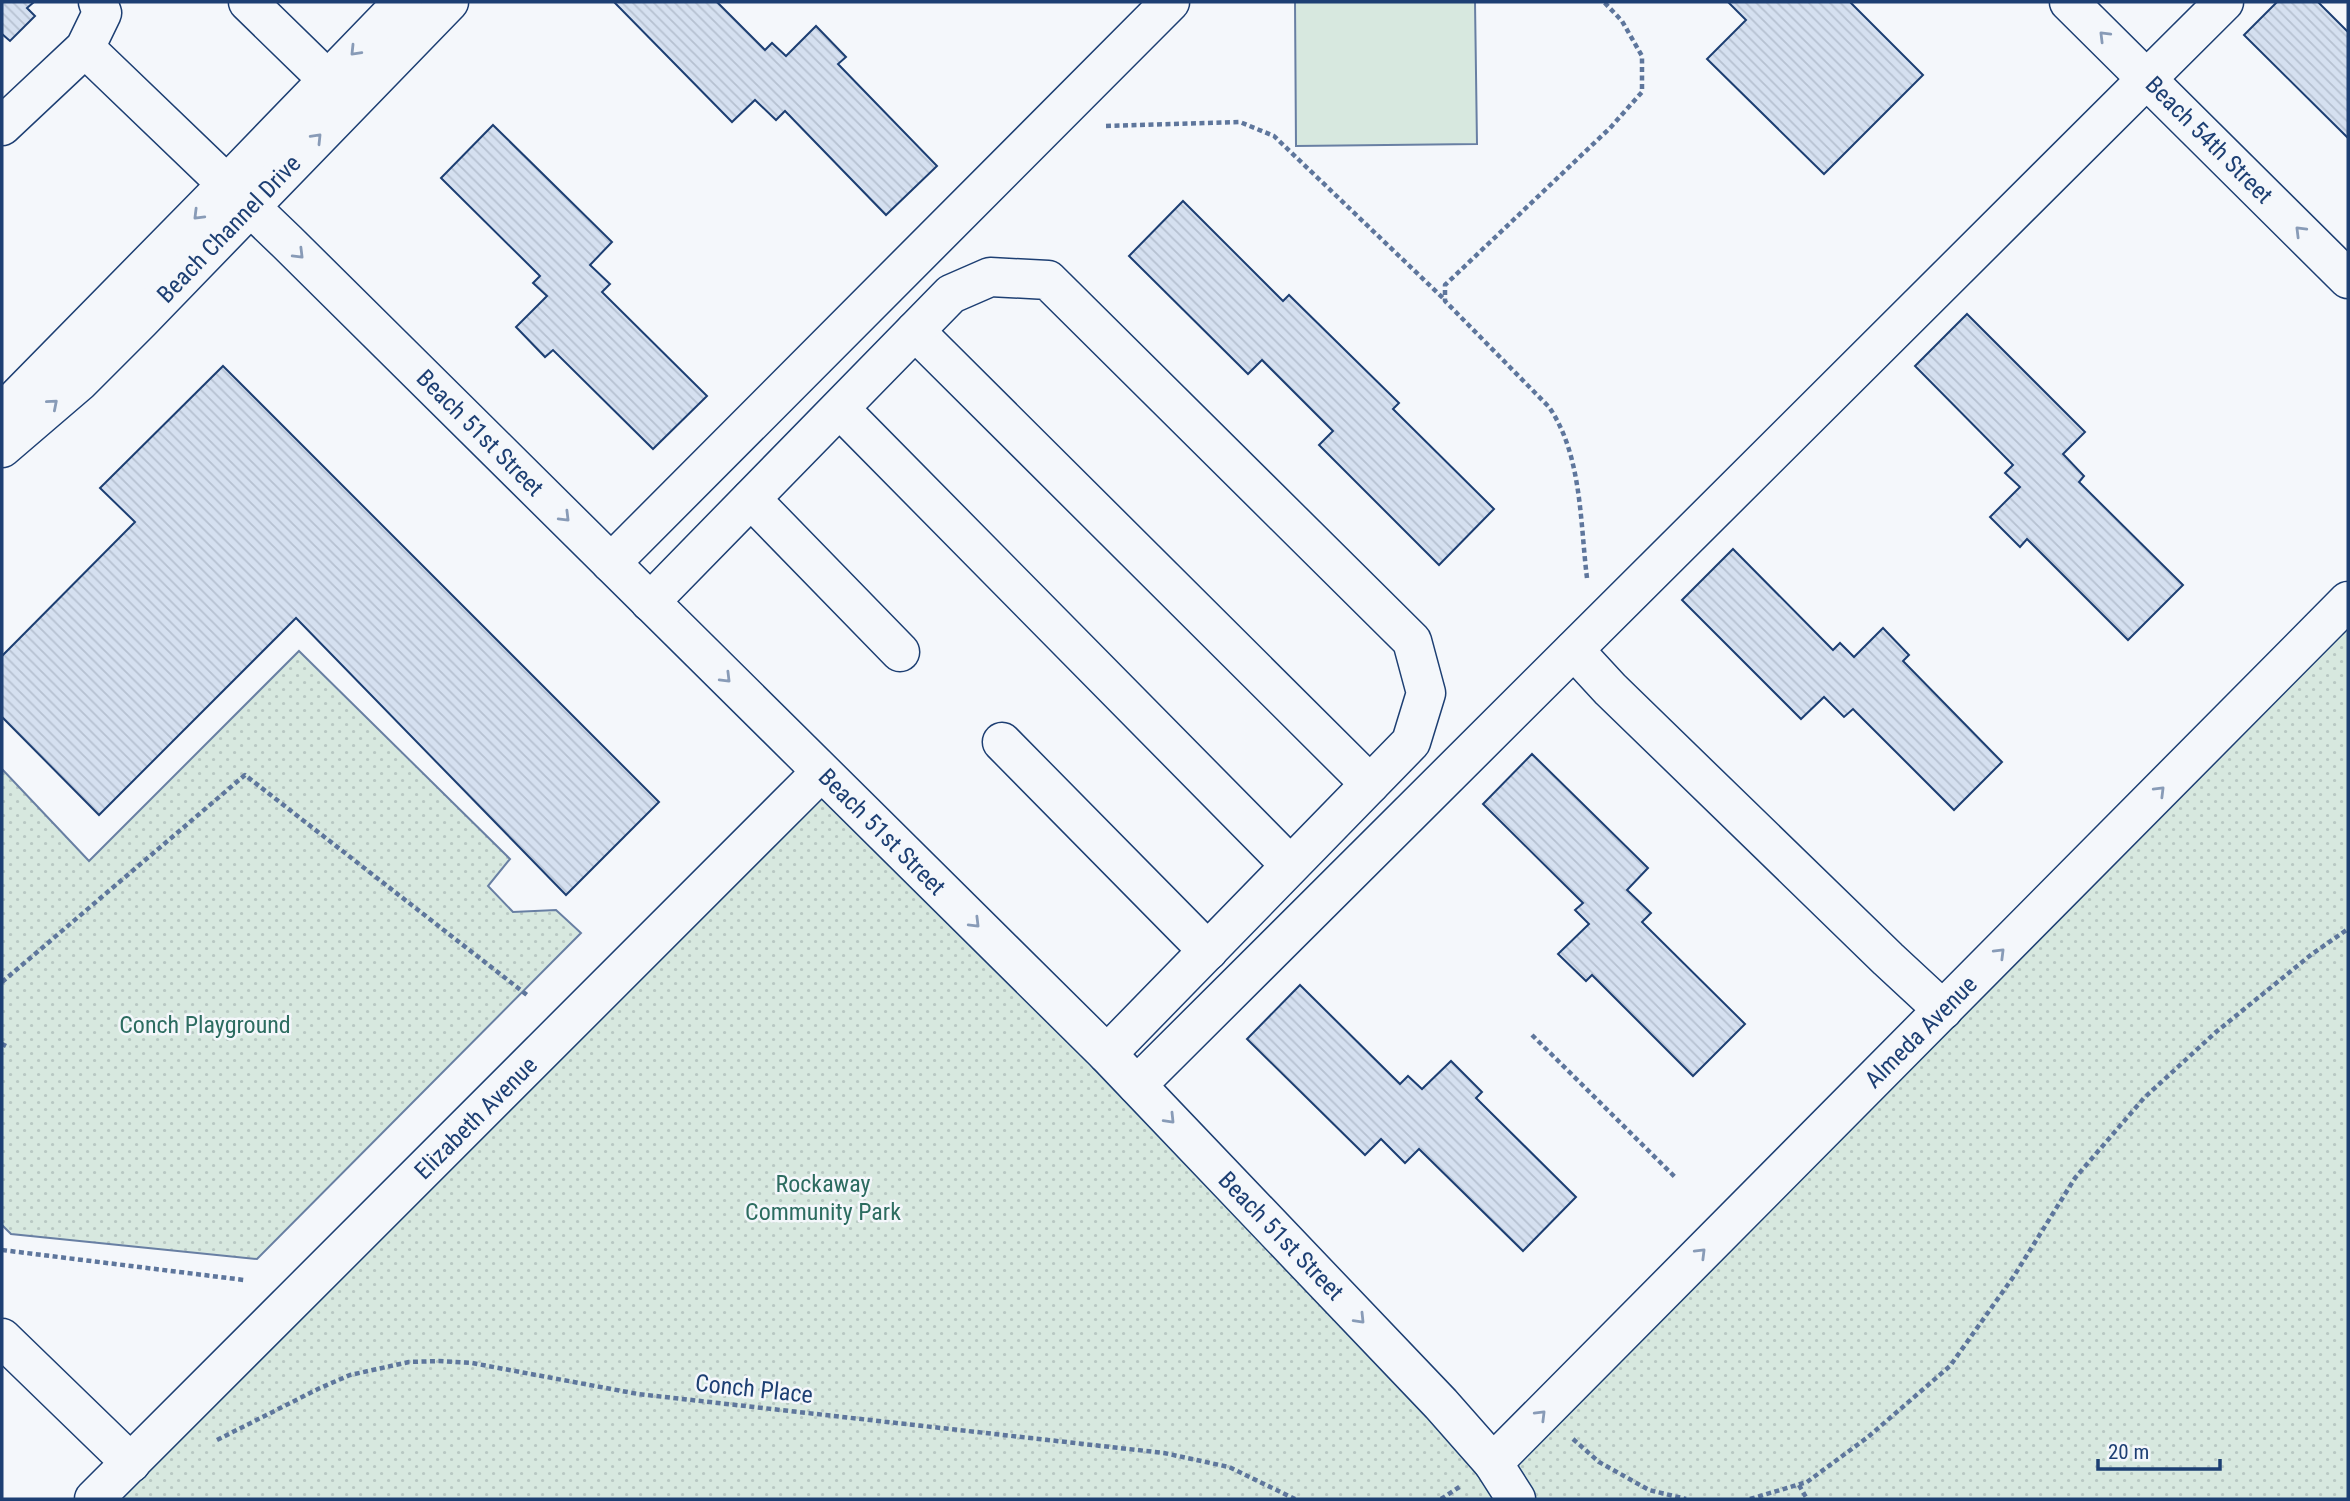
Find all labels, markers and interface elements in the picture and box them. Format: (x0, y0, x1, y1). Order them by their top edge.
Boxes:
one-way arrow (2099, 31, 2112, 44)
one-way arrow (351, 43, 364, 56)
street label: Beach 54th Street (2140, 71, 2278, 209)
one-way arrow (309, 133, 322, 146)
street label: Beach Channel Drive (152, 149, 306, 309)
one-way arrow (193, 207, 206, 220)
one-way arrow (2295, 226, 2308, 239)
one-way arrow (291, 245, 304, 258)
street label: Beach 51st Street (411, 364, 549, 502)
one-way arrow (45, 399, 58, 412)
one-way arrow (557, 509, 570, 522)
one-way arrow (718, 670, 731, 683)
street label: Beach 51st Street (813, 763, 951, 901)
one-way arrow (2151, 787, 2164, 800)
one-way arrow (966, 915, 979, 928)
one-way arrow (1991, 948, 2004, 961)
street label: Almeda Avenue (1859, 970, 1983, 1094)
park label: Conch Playground (119, 1011, 291, 1039)
street label: Elizabeth Avenue (409, 1051, 543, 1185)
one-way arrow (1161, 1111, 1174, 1124)
street label: Beach 51st Street (1213, 1166, 1349, 1306)
park label: Rockaway Community Park (745, 1170, 901, 1226)
one-way arrow (1693, 1249, 1706, 1262)
one-way arrow (1352, 1311, 1365, 1324)
street label: Conch Place (694, 1369, 814, 1409)
one-way arrow (1533, 1411, 1545, 1423)
scale bar (2098, 1428, 2220, 1472)
text: 20 m (2108, 1440, 2149, 1464)

